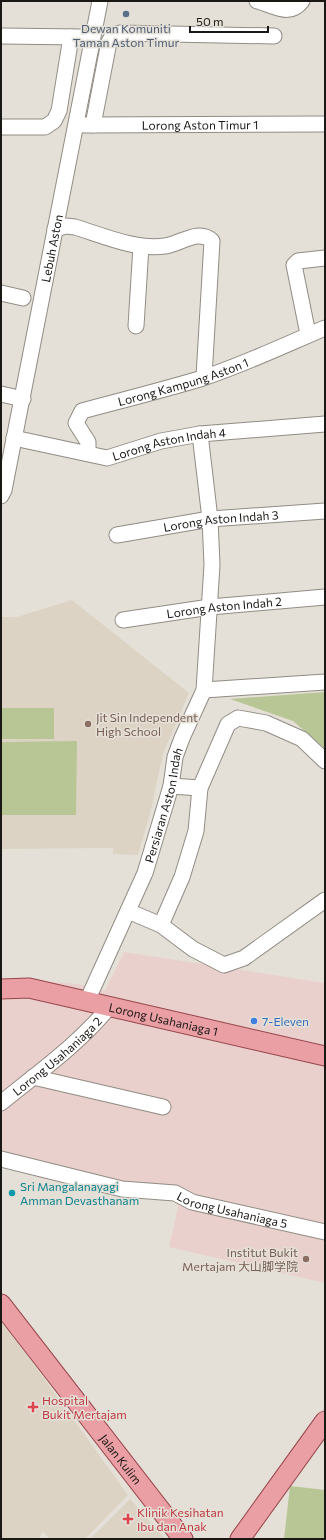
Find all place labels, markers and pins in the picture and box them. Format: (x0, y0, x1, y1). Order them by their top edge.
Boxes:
marker: Dewan Komuniti Taman Aston Timur (121, 9, 131, 19)
place label: Dewan Komuniti Taman Aston Timur (73, 21, 179, 49)
place label: Jit Sin Independent High School (96, 710, 198, 738)
marker: Jit Sin Independent High School (83, 719, 93, 729)
place label: 7-Eleven (262, 1014, 309, 1028)
marker: 7-Eleven (249, 1016, 259, 1026)
place label: Sri Mangalanayagi Amman Devasthanam (20, 1179, 139, 1207)
marker: Sri Mangalanayagi Amman Devasthanam (7, 1188, 17, 1198)
place label: Institut Bukit Mertajam 大山脚学院 (182, 1245, 298, 1273)
marker: Institut Bukit Mertajam 大山脚学院 (301, 1254, 311, 1264)
place label: Hospital Bukit Mertajam (42, 1393, 127, 1421)
marker: Hospital Bukit Mertajam (27, 1401, 39, 1413)
place label: Klinik Kesihatan Ibu dan Anak (137, 1505, 224, 1533)
marker: Klinik Kesihatan Ibu dan Anak (122, 1513, 134, 1525)

